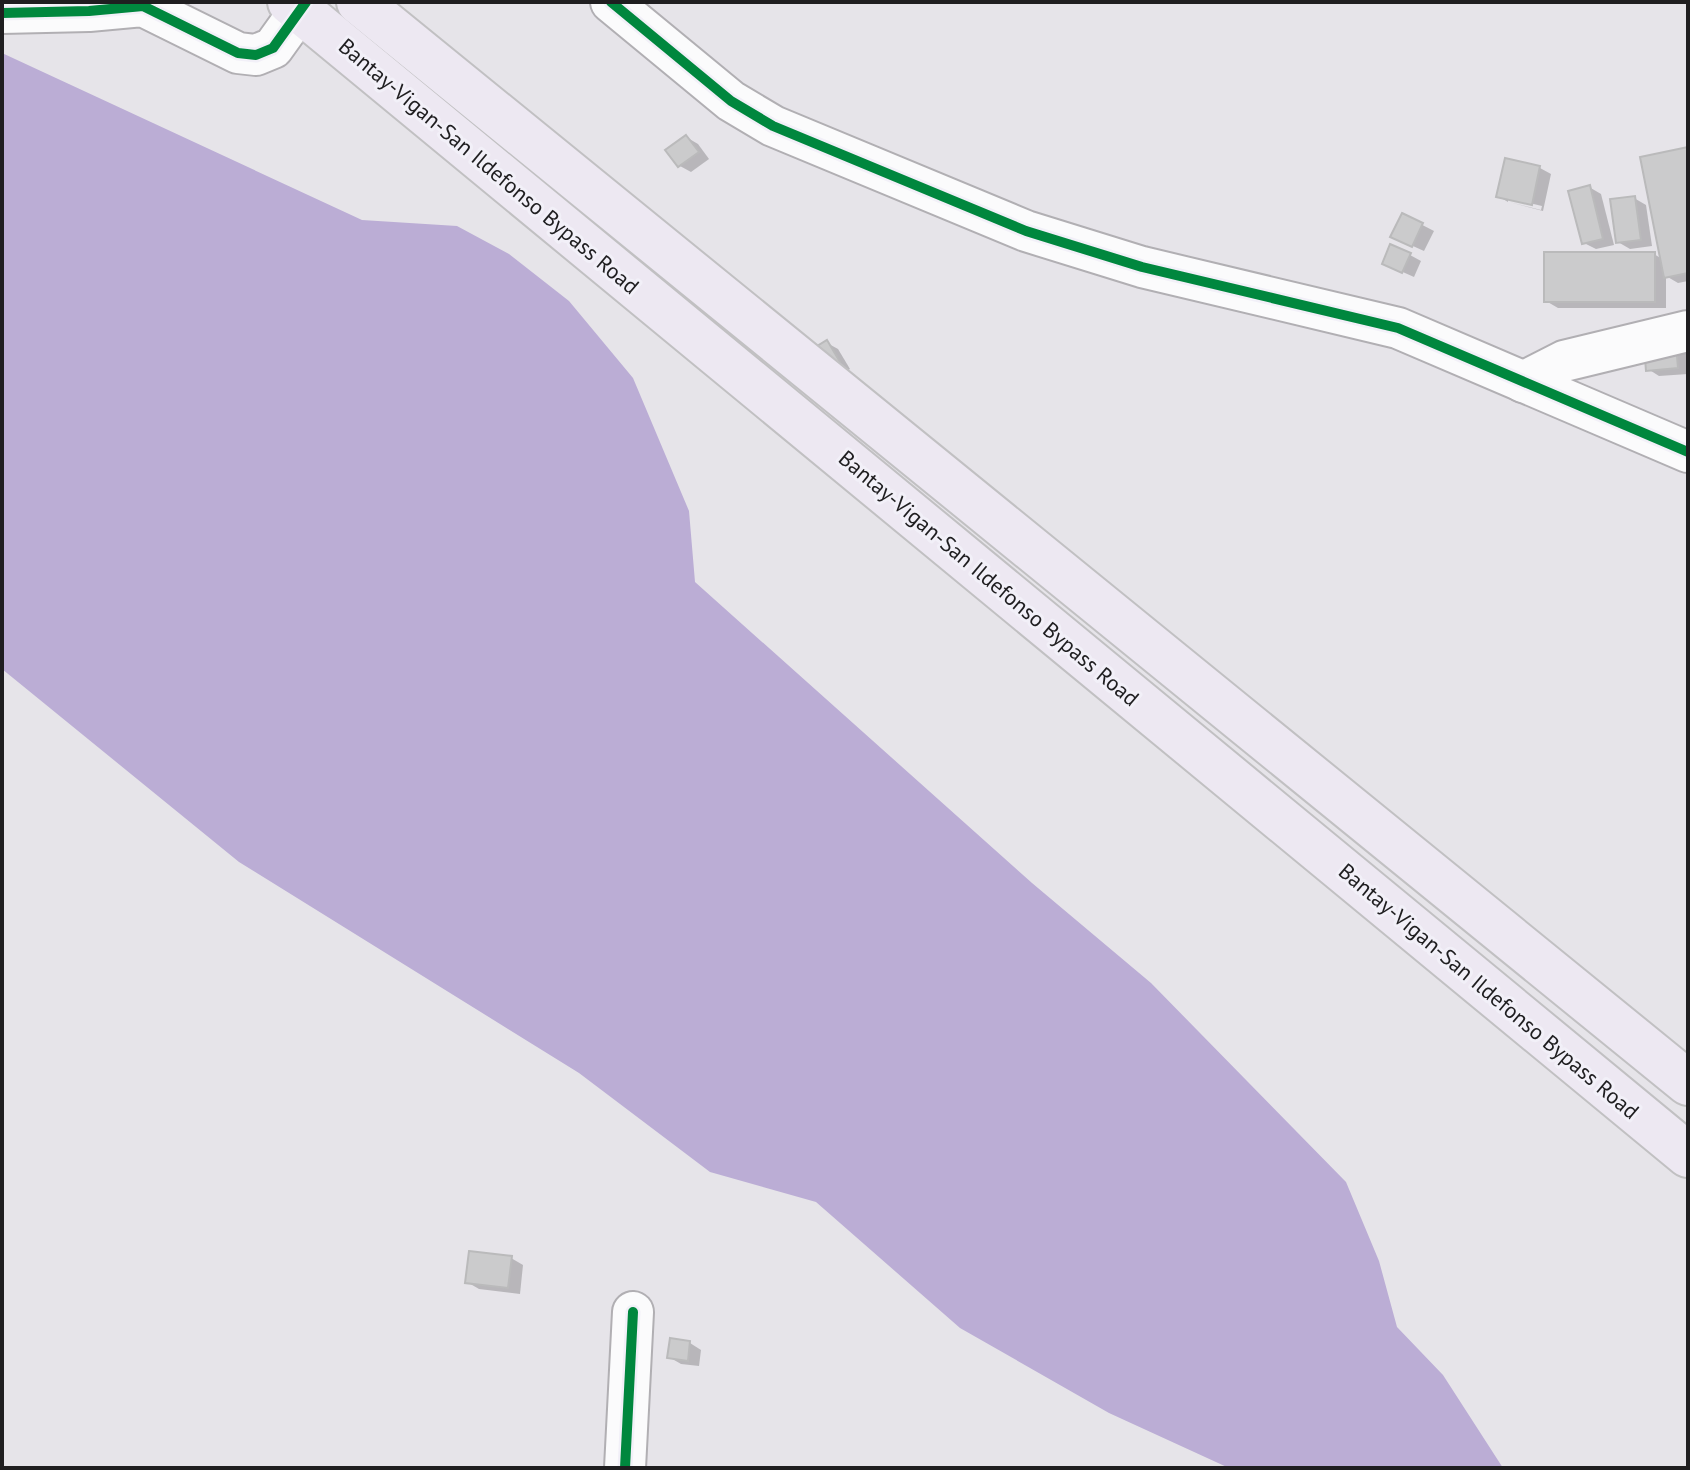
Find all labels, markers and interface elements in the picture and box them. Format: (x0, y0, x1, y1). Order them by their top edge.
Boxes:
street label: Bantay-Vigan-San Ildefonso Bypass Road (333, 32, 645, 300)
street label: Bantay-Vigan-San Ildefonso Bypass Road (833, 444, 1145, 712)
street label: Bantay-Vigan-San Ildefonso Bypass Road (1333, 857, 1645, 1125)

